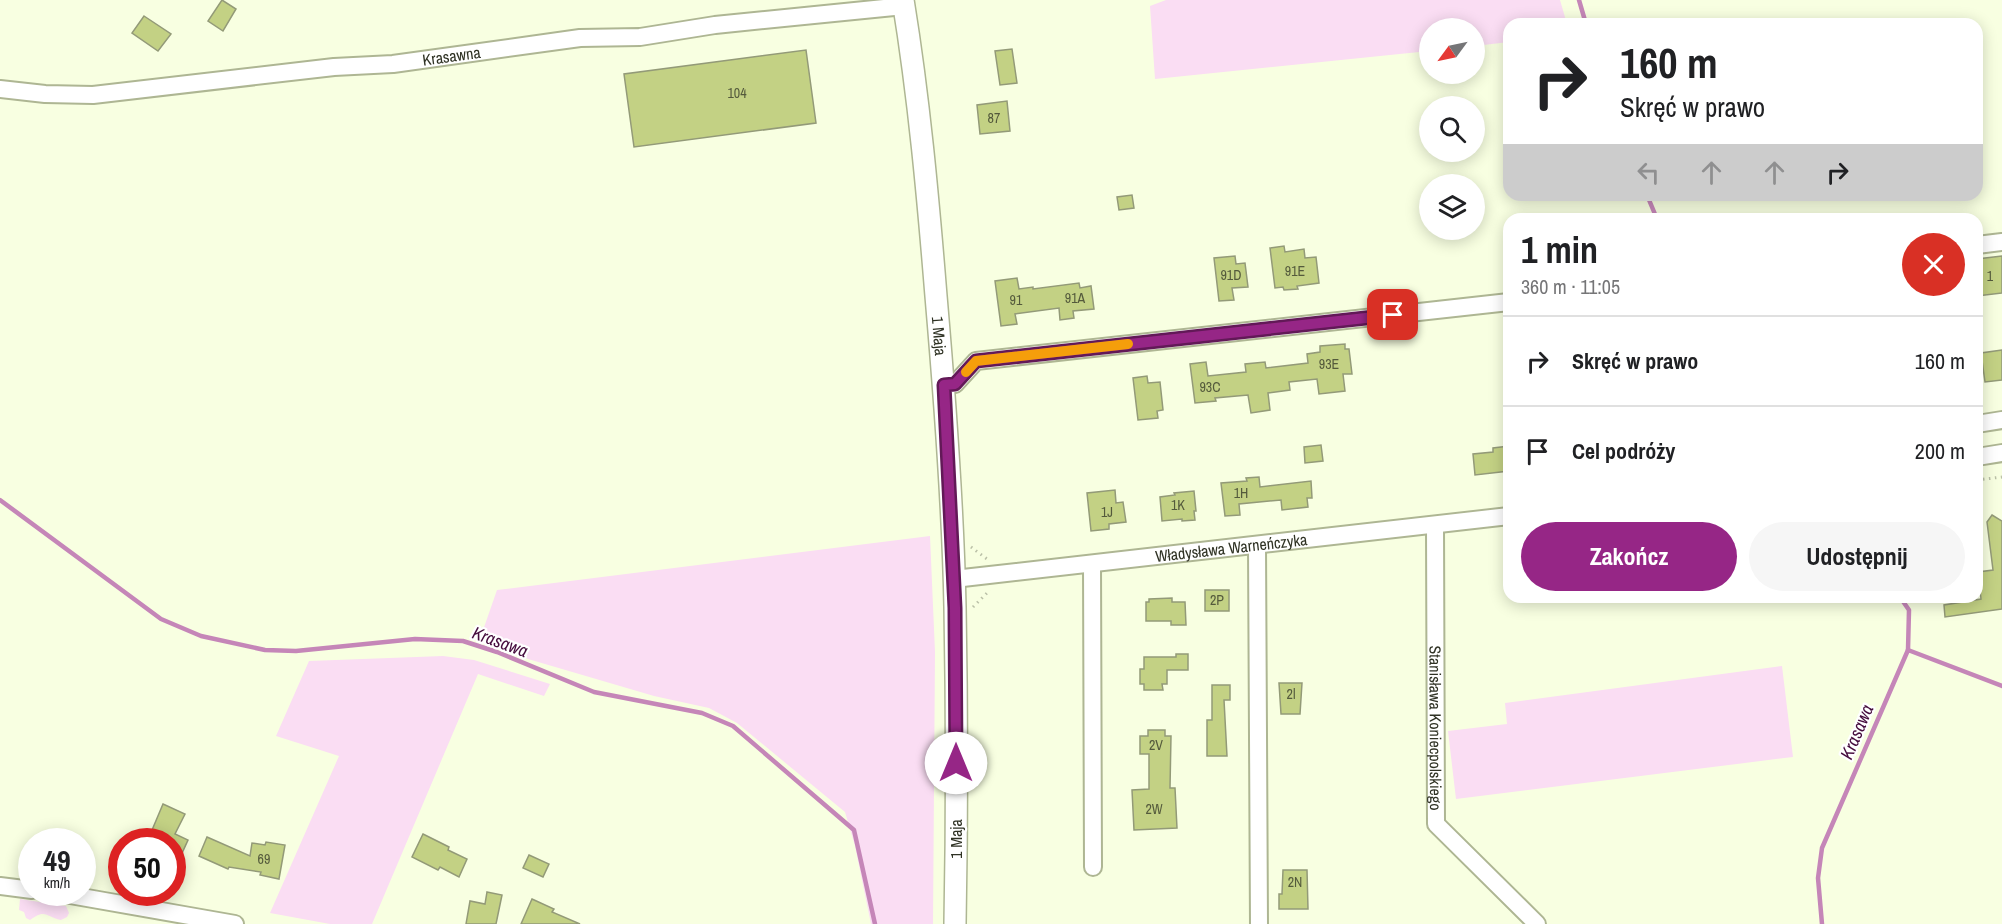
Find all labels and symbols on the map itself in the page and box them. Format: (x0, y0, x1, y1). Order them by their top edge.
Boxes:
north arrow (1419, 18, 1485, 84)
street label: Krasawna (421, 41, 483, 71)
house number: 104 (727, 84, 747, 102)
house number: 87 (988, 109, 1000, 127)
house number: 91E (1285, 262, 1305, 280)
house number: 91D (1220, 266, 1242, 284)
house number: 1 (1987, 267, 1994, 285)
house number: 91A (1065, 289, 1086, 307)
pin (1367, 289, 1418, 340)
house number: 91 (1010, 291, 1023, 309)
street label: 1 Maja (927, 315, 952, 357)
house number: 93E (1319, 355, 1339, 373)
house number: 93C (1199, 378, 1221, 396)
house number: 1H (1234, 484, 1248, 502)
house number: 1K (1171, 496, 1185, 514)
house number: 1J (1101, 503, 1113, 521)
street label: Władysława Warneńczyka (1154, 528, 1309, 567)
house number: 2P (1210, 591, 1224, 609)
water label: Krasawa (469, 620, 531, 663)
street label: Stanisława Koniecpolskiego (1424, 645, 1447, 811)
house number: 2l (1287, 685, 1295, 703)
water label: Krasawa (1834, 700, 1879, 763)
position arrow (924, 731, 988, 795)
house number: 2V (1149, 736, 1163, 754)
house number: 2W (1145, 800, 1163, 818)
street label: 1 Maja (945, 819, 967, 859)
speed limit sign: 50 (108, 828, 186, 906)
house number: 69 (258, 850, 270, 868)
house number: 2N (1288, 873, 1302, 891)

